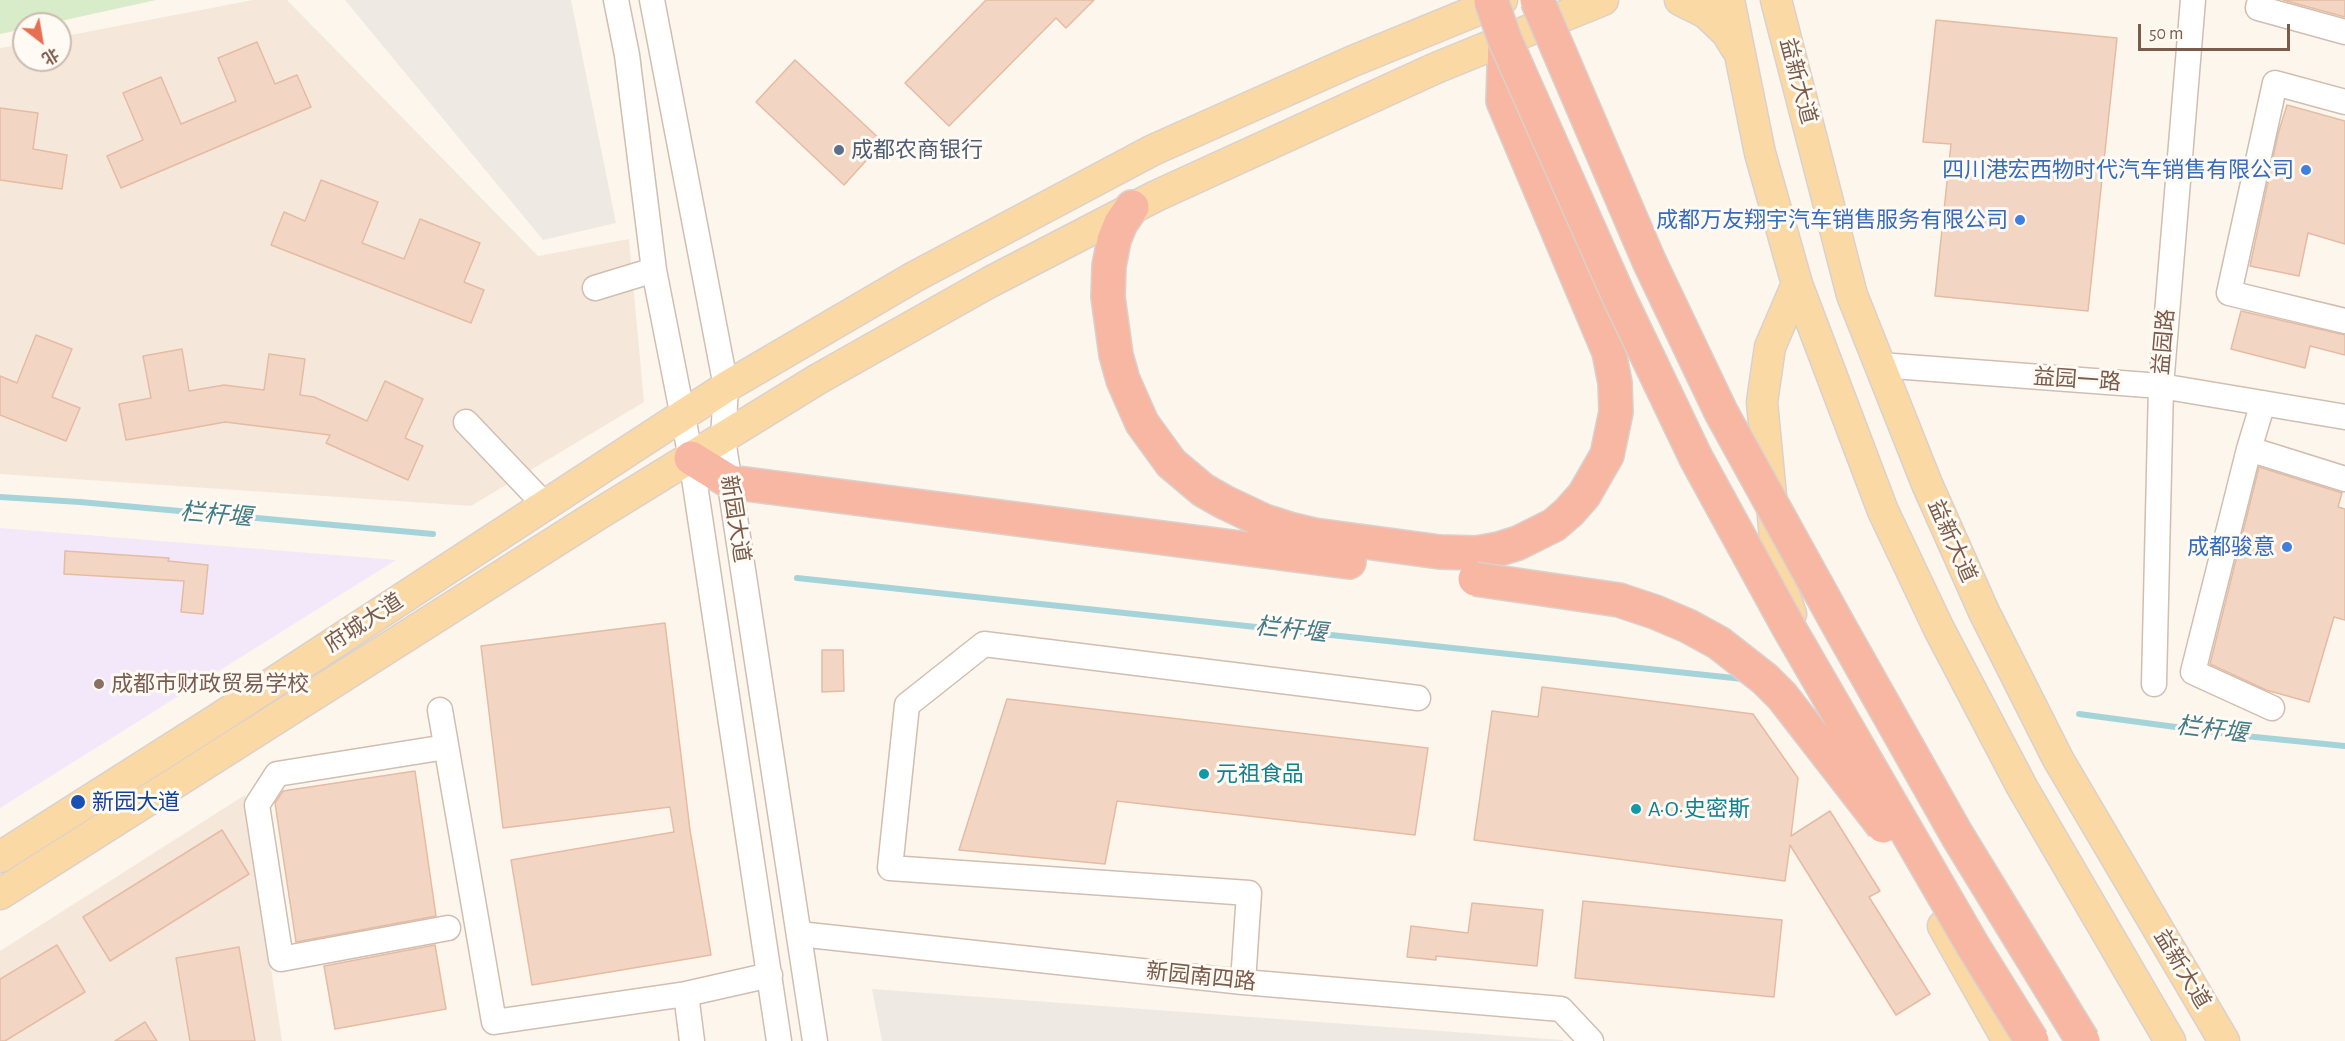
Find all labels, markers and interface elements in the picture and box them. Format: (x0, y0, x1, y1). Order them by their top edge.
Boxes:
north arrow (12, 12, 72, 72)
scale bar (2141, 12, 2292, 50)
text: 50 m (2149, 25, 2183, 43)
street label: 益新大道 (1774, 35, 1822, 127)
text: 北 (39, 45, 61, 67)
place label: 成都农商银行 (851, 137, 983, 163)
marker: 成都农商银行 (832, 143, 846, 157)
place label: 四川港宏西物时代汽车销售有限公司 (1942, 157, 2294, 183)
marker: 四川港宏西物时代汽车销售有限公司 (2299, 163, 2313, 177)
place label: 成都万友翔宇汽车销售服务有限公司 (1656, 207, 2008, 233)
marker: 成都万友翔宇汽车销售服务有限公司 (2013, 213, 2027, 227)
street label: 益园路 (2148, 308, 2180, 376)
street label: 益园一路 (2032, 364, 2122, 396)
street label: 新园大道 (715, 473, 755, 565)
street label: 益新大道 (1922, 495, 1982, 587)
water label: 栏杆堰 (179, 498, 253, 532)
place label: 成都骏意 (2187, 534, 2275, 560)
marker: 成都骏意 (2280, 540, 2294, 554)
street label: 府城大道 (320, 588, 408, 658)
water label: 栏杆堰 (1254, 612, 1328, 648)
place label: 成都市财政贸易学校 (111, 671, 309, 697)
marker: 成都市财政贸易学校 (92, 677, 106, 691)
water label: 栏杆堰 (2175, 711, 2249, 749)
place label: 元祖食品 (1216, 761, 1304, 787)
marker: 元祖食品 (1197, 767, 1211, 781)
place label: 新园大道 (92, 789, 180, 815)
marker: 新园大道 (69, 793, 87, 811)
place label: A·O·史密斯 (1648, 796, 1750, 822)
marker: A·O·史密斯 (1629, 802, 1643, 816)
street label: 益新大道 (2148, 924, 2216, 1014)
street label: 新园南四路 (1145, 958, 1257, 996)

